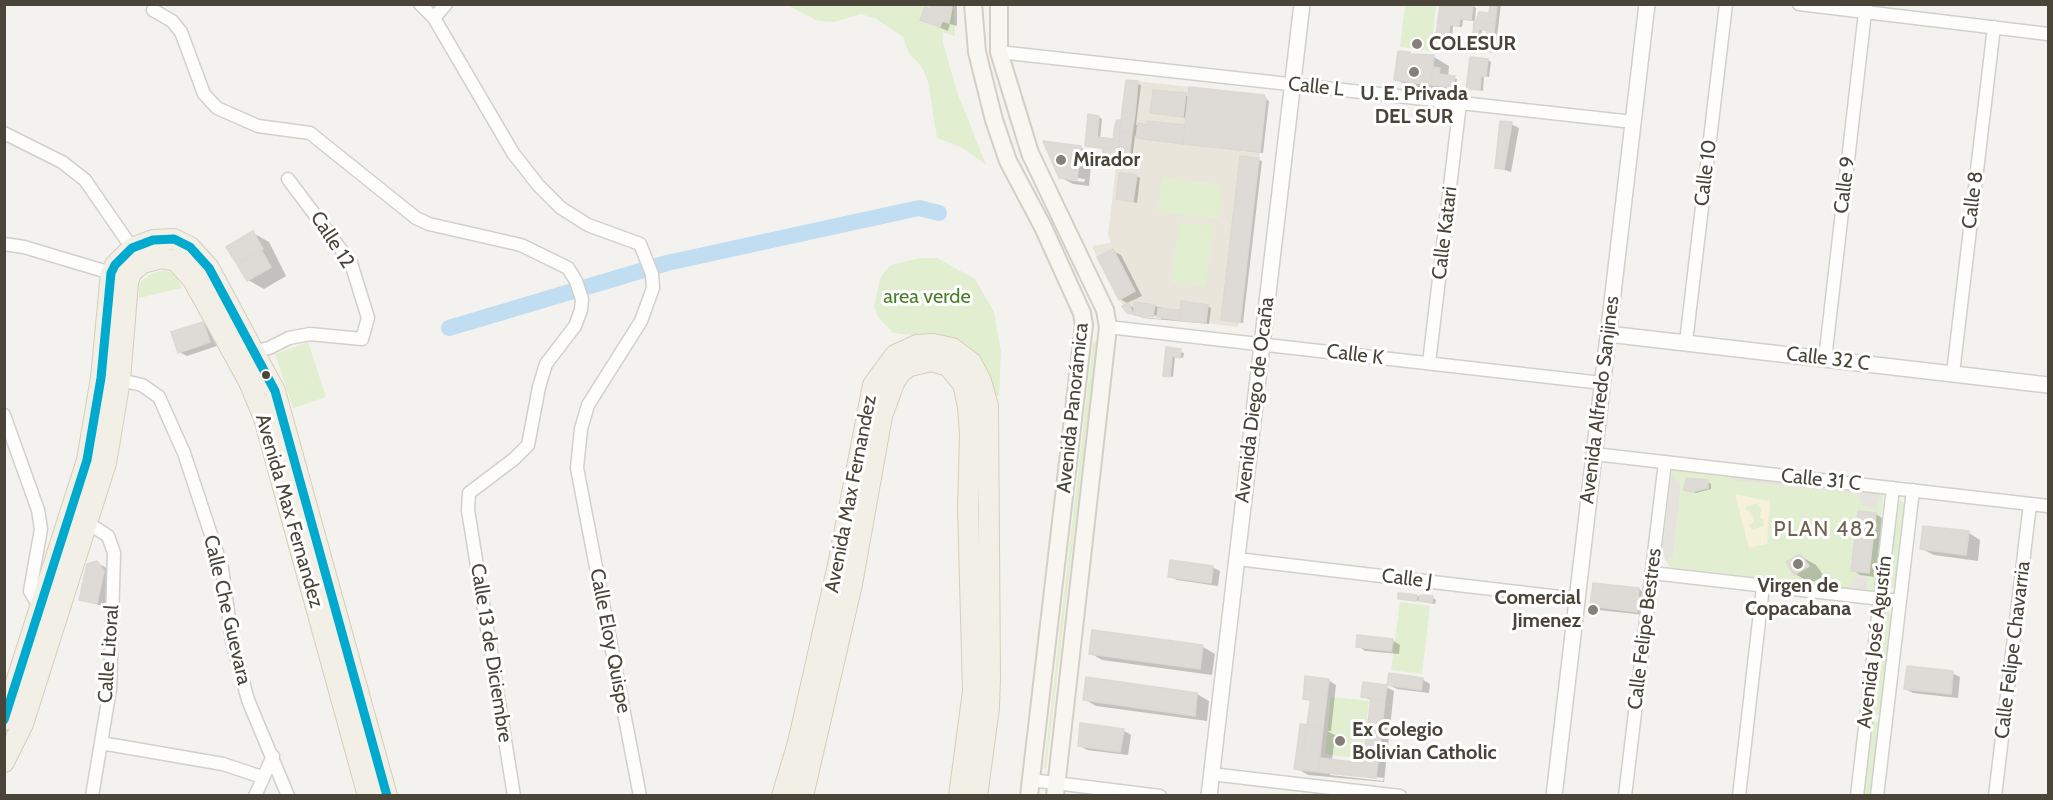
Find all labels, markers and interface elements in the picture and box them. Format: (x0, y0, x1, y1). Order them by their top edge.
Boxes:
place label: COLESUR (1429, 32, 1516, 56)
marker: COLESUR (1410, 37, 1424, 51)
marker: U. E. Privada DEL SUR (1407, 65, 1421, 79)
street label: Calle L (1287, 72, 1345, 102)
place label: U. E. Privada DEL SUR (1360, 82, 1468, 129)
street label: Calle 10 (1690, 139, 1722, 207)
place label: Mirador (1073, 148, 1140, 172)
marker: Mirador (1054, 153, 1068, 167)
street label: Calle 9 (1830, 155, 1860, 215)
street label: Calle 8 (1958, 170, 1988, 230)
street label: Calle Katari (1427, 185, 1463, 281)
street label: Calle 12 (305, 207, 359, 273)
park label: area verde (883, 285, 971, 309)
street label: Avenida Alfredo Sanjines (1575, 295, 1625, 505)
street label: Avenida Diego de Ocaña (1230, 296, 1280, 504)
street label: Avenida Panorámica (1052, 322, 1094, 494)
street label: Calle K (1325, 340, 1385, 370)
street label: Calle 32 C (1785, 342, 1871, 376)
unlabelled marker (260, 369, 272, 381)
street label: Avenida Max Fernandez (820, 393, 882, 595)
street label: Avenida Max Fernandez (250, 411, 328, 611)
street label: Calle 31 C (1780, 464, 1862, 496)
district label: PLAN 482 (1774, 517, 1876, 543)
street label: Calle Che Guevara (198, 533, 256, 687)
street label: Calle Felipe Bestres (1623, 547, 1667, 711)
street label: Avenida José Agustín (1852, 554, 1898, 730)
marker: Virgen de Copacabana (1791, 557, 1805, 571)
street label: Calle Felipe Chavarria (1990, 560, 2036, 740)
street label: Calle 13 de Diciembre (465, 562, 517, 744)
street label: Calle J (1380, 564, 1434, 594)
street label: Calle Eloy Quispe (584, 567, 636, 715)
place label: Virgen de Copacabana (1745, 574, 1851, 621)
place label: Comercial Jimenez (1494, 586, 1581, 633)
marker: Comercial Jimenez (1586, 603, 1600, 617)
street label: Calle Litoral (94, 604, 124, 704)
place label: Ex Colegio Bolivian Catholic (1352, 718, 1497, 765)
marker: Ex Colegio Bolivian Catholic (1333, 734, 1347, 748)

